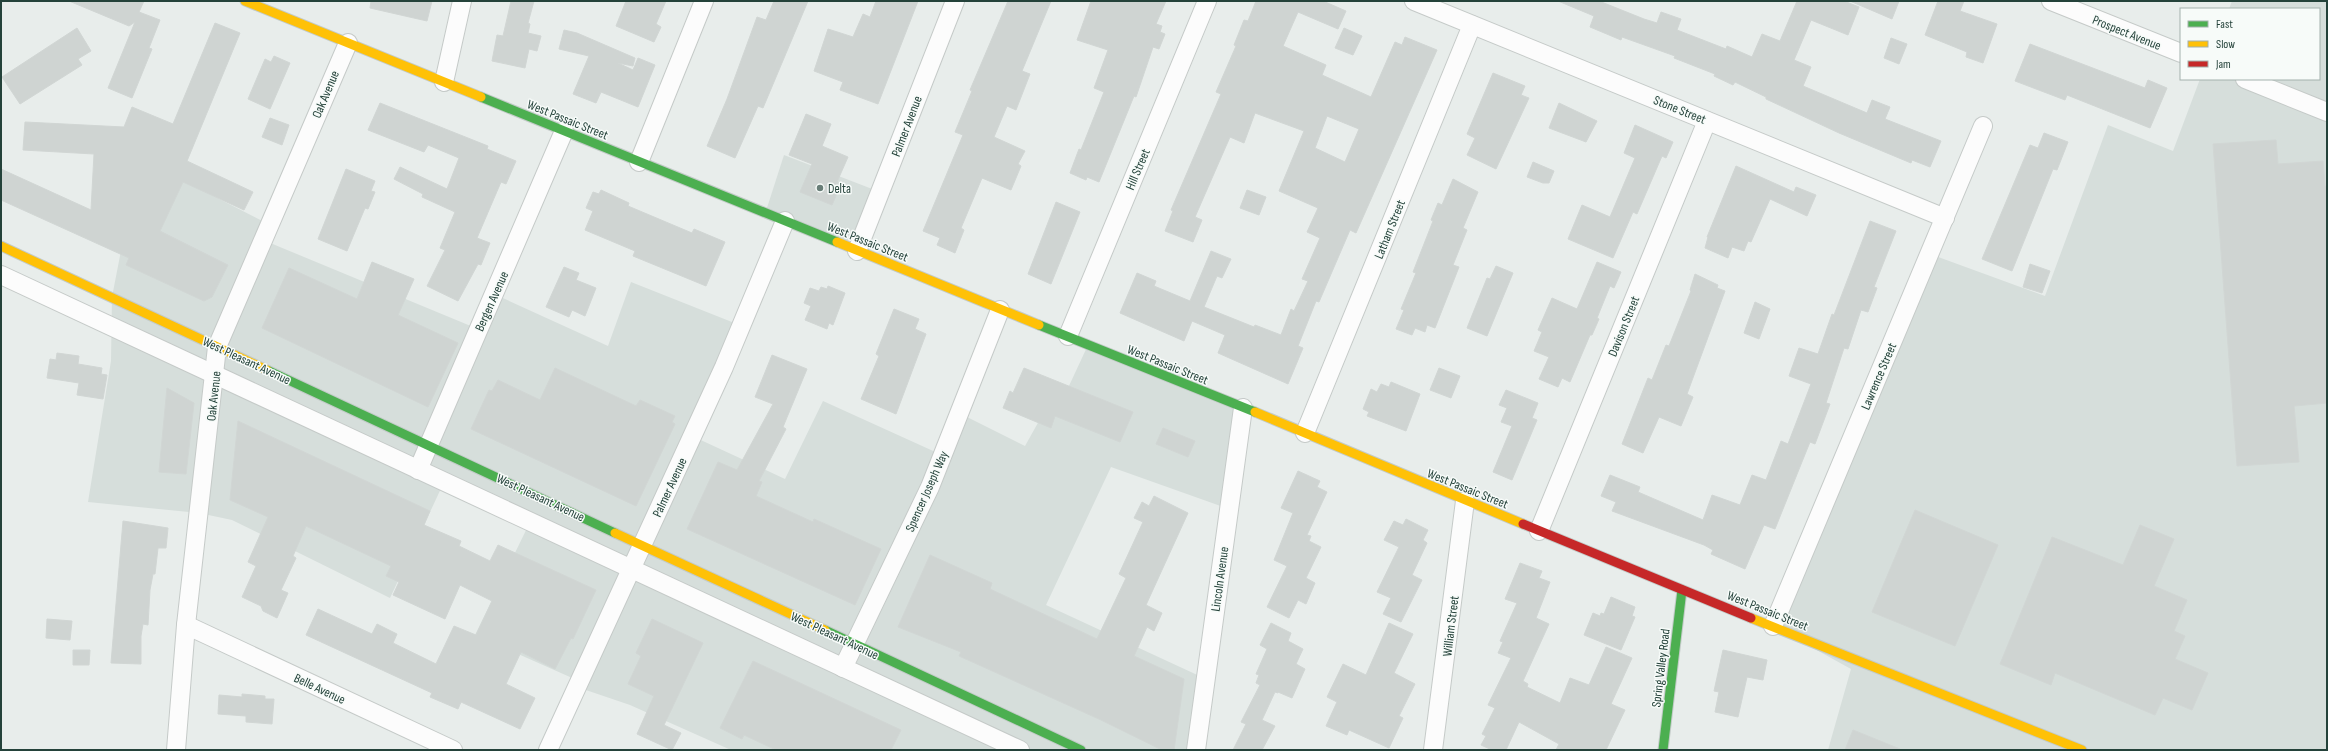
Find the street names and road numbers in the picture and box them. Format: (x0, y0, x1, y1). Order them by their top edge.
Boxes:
street label: Prospect Avenue (2090, 12, 2163, 54)
street label: Oak Avenue (309, 68, 343, 121)
street label: Stone Street (1651, 92, 1708, 128)
street label: Palmer Avenue (888, 94, 926, 159)
street label: West Passaic Street (525, 96, 610, 143)
street label: Hill Street (1122, 146, 1154, 192)
street label: Latham Street (1371, 198, 1409, 261)
street label: West Passaic Street (825, 218, 910, 265)
street label: Bergen Avenue (472, 269, 512, 334)
street label: Davison Street (1605, 294, 1643, 359)
street label: West Pleasant Avenue (200, 333, 293, 388)
street label: Lawrence Street (1858, 340, 1900, 412)
street label: West Passaic Street (1125, 341, 1210, 388)
street label: Oak Avenue (203, 370, 225, 422)
street label: Spencer Joseph Way (902, 448, 952, 534)
street label: Palmer Avenue (649, 455, 691, 520)
street label: West Passaic Street (1425, 465, 1510, 512)
street label: West Pleasant Avenue (494, 470, 587, 525)
street label: Lincoln Avenue (1208, 546, 1232, 613)
street label: West Passaic Street (1725, 587, 1810, 634)
street label: William Street (1439, 595, 1463, 658)
street label: West Pleasant Avenue (788, 608, 881, 663)
street label: Spring Valley Road (1648, 628, 1674, 708)
street label: Belle Avenue (291, 670, 348, 708)

